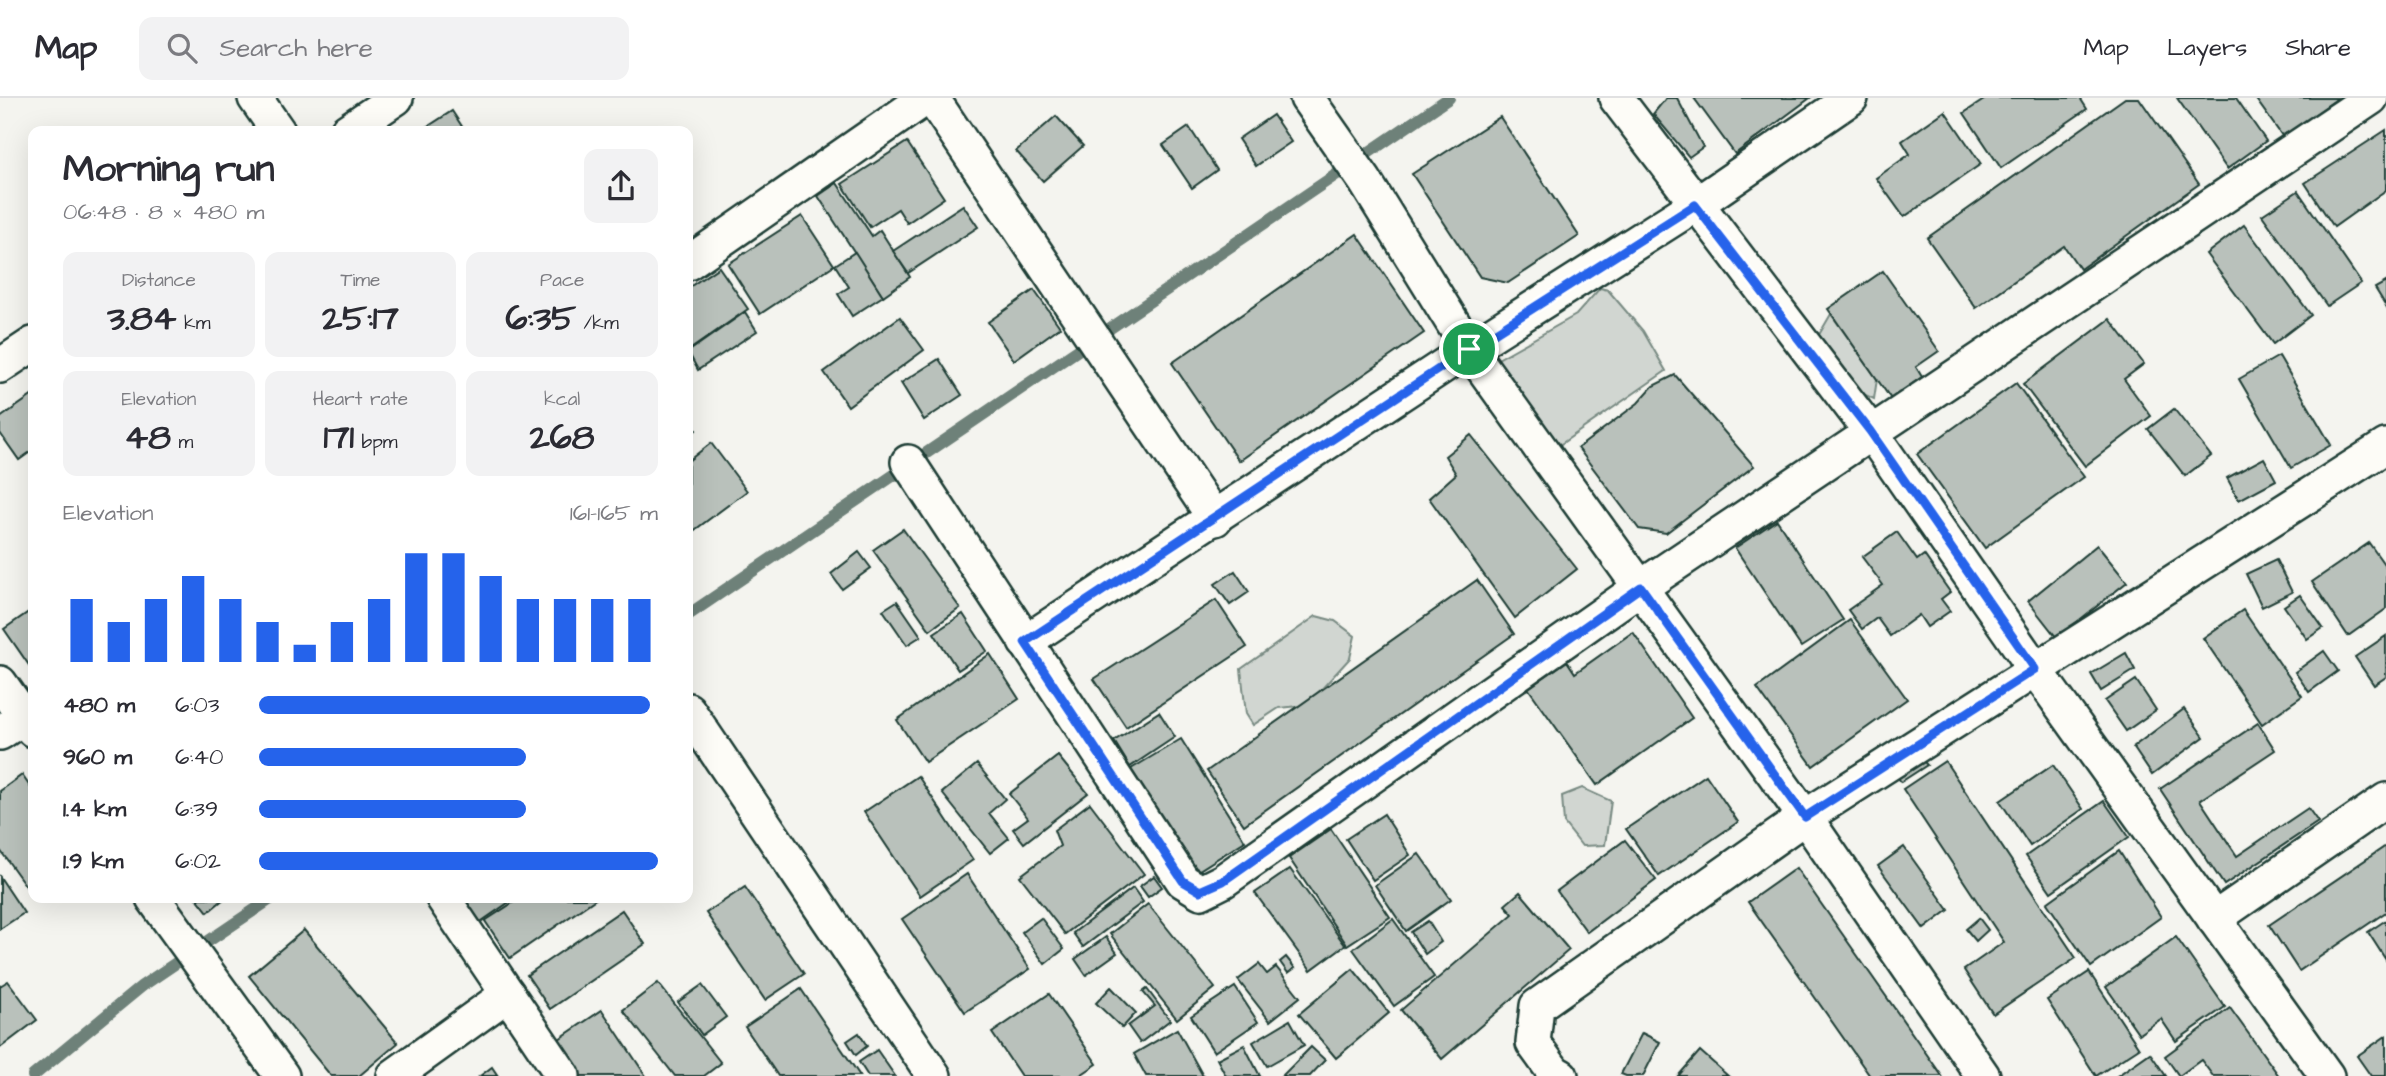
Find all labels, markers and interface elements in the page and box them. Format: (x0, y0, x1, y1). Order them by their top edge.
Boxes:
search box (139, 17, 629, 80)
text: Map (35, 25, 97, 71)
icon: search (163, 29, 201, 67)
text: Search here (219, 30, 373, 66)
text: Map (2084, 31, 2129, 65)
text: Layers (2167, 31, 2247, 65)
text: Share (2285, 31, 2351, 65)
text: Morning run (63, 144, 275, 196)
button: share (584, 149, 658, 223)
text: 06:48 · 8 × 480 m (63, 196, 264, 228)
text: Distance (122, 267, 196, 294)
text: Time (341, 267, 380, 294)
text: Pace (540, 267, 584, 294)
text: 3.84 (107, 294, 176, 343)
text: 25:17 (322, 294, 399, 343)
text: 6:35 (506, 294, 576, 343)
text: km (176, 310, 210, 337)
text: /km (576, 310, 619, 337)
pin (1439, 319, 1499, 379)
icon: arrive (1450, 330, 1488, 368)
text: Elevation (121, 386, 196, 413)
text: Heart rate (313, 386, 408, 413)
text: kcal (544, 386, 580, 413)
text: 48 (124, 413, 171, 462)
text: 171 (323, 413, 354, 462)
text: 268 (530, 413, 595, 462)
text: m (171, 429, 193, 456)
text: bpm (354, 429, 398, 456)
text: Elevation (63, 497, 154, 529)
text: 161–165 m (570, 497, 658, 529)
text: 480 m (63, 689, 135, 721)
text: 6:03 (175, 689, 219, 721)
text: 960 m (63, 741, 132, 773)
text: 6:40 (175, 741, 223, 773)
text: 1.4 km (63, 793, 126, 825)
text: 6:39 (175, 793, 218, 825)
text: 1.9 km (63, 845, 124, 877)
text: 6:02 (175, 845, 221, 877)

